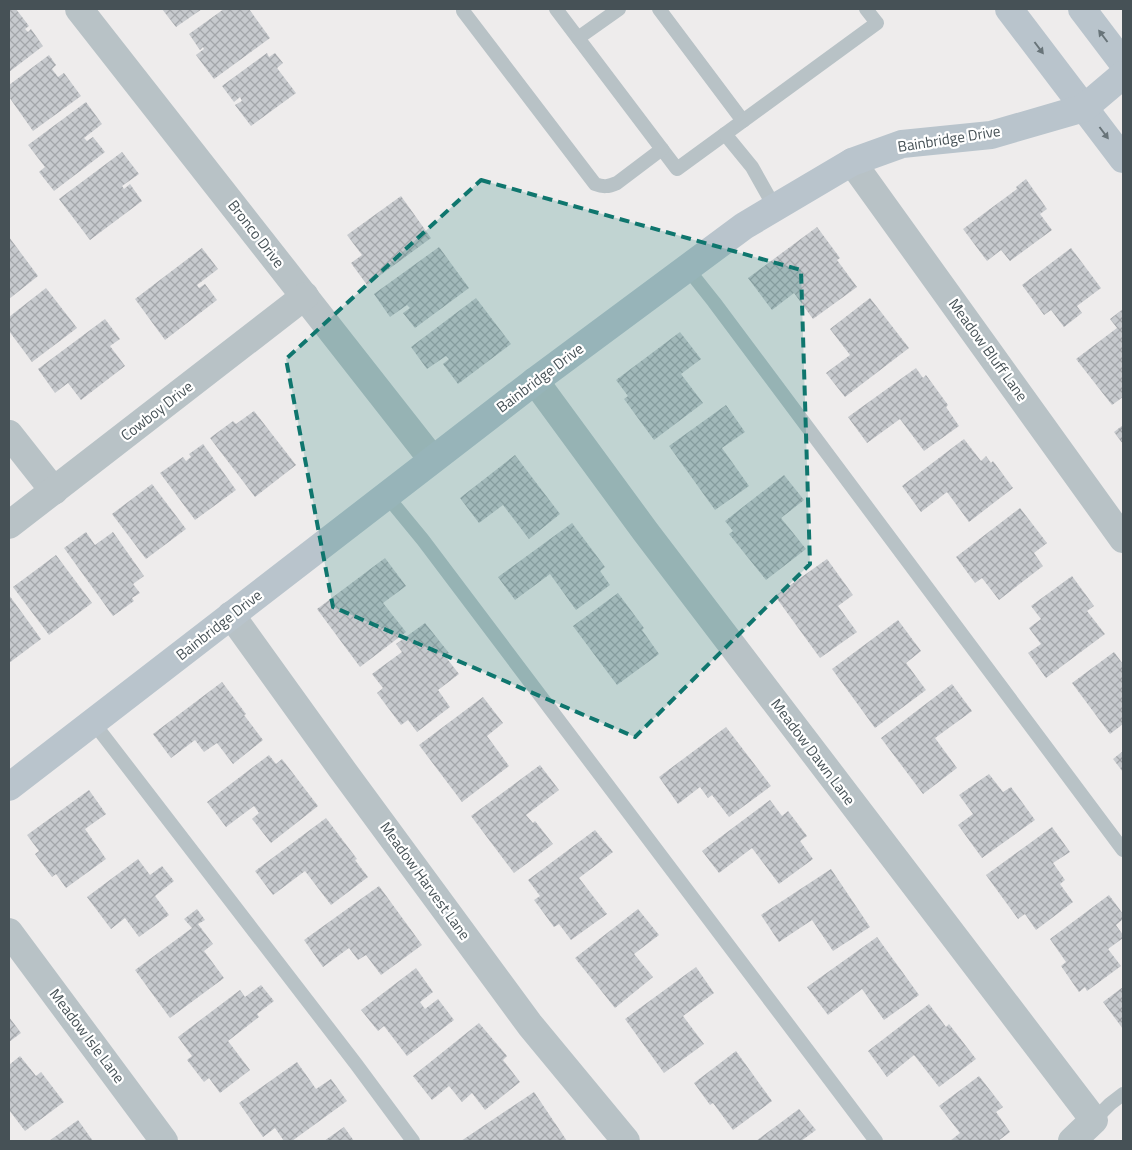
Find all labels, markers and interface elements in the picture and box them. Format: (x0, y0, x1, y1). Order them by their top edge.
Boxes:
one-way arrow (1097, 30, 1108, 43)
one-way arrow (1033, 41, 1044, 54)
street label: Bainbridge Drive (896, 119, 1002, 158)
one-way arrow (1099, 126, 1109, 140)
street label: Bronco Drive (222, 195, 290, 273)
street label: Meadow Bluff Lane (943, 293, 1034, 406)
street label: Bainbridge Drive (491, 337, 588, 418)
street label: Cowboy Drive (116, 375, 198, 446)
street label: Bainbridge Drive (171, 584, 267, 666)
street label: Meadow Dawn Lane (766, 693, 861, 810)
street label: Meadow Harvest Lane (375, 817, 476, 945)
street label: Meadow Isle Lane (44, 983, 131, 1088)

